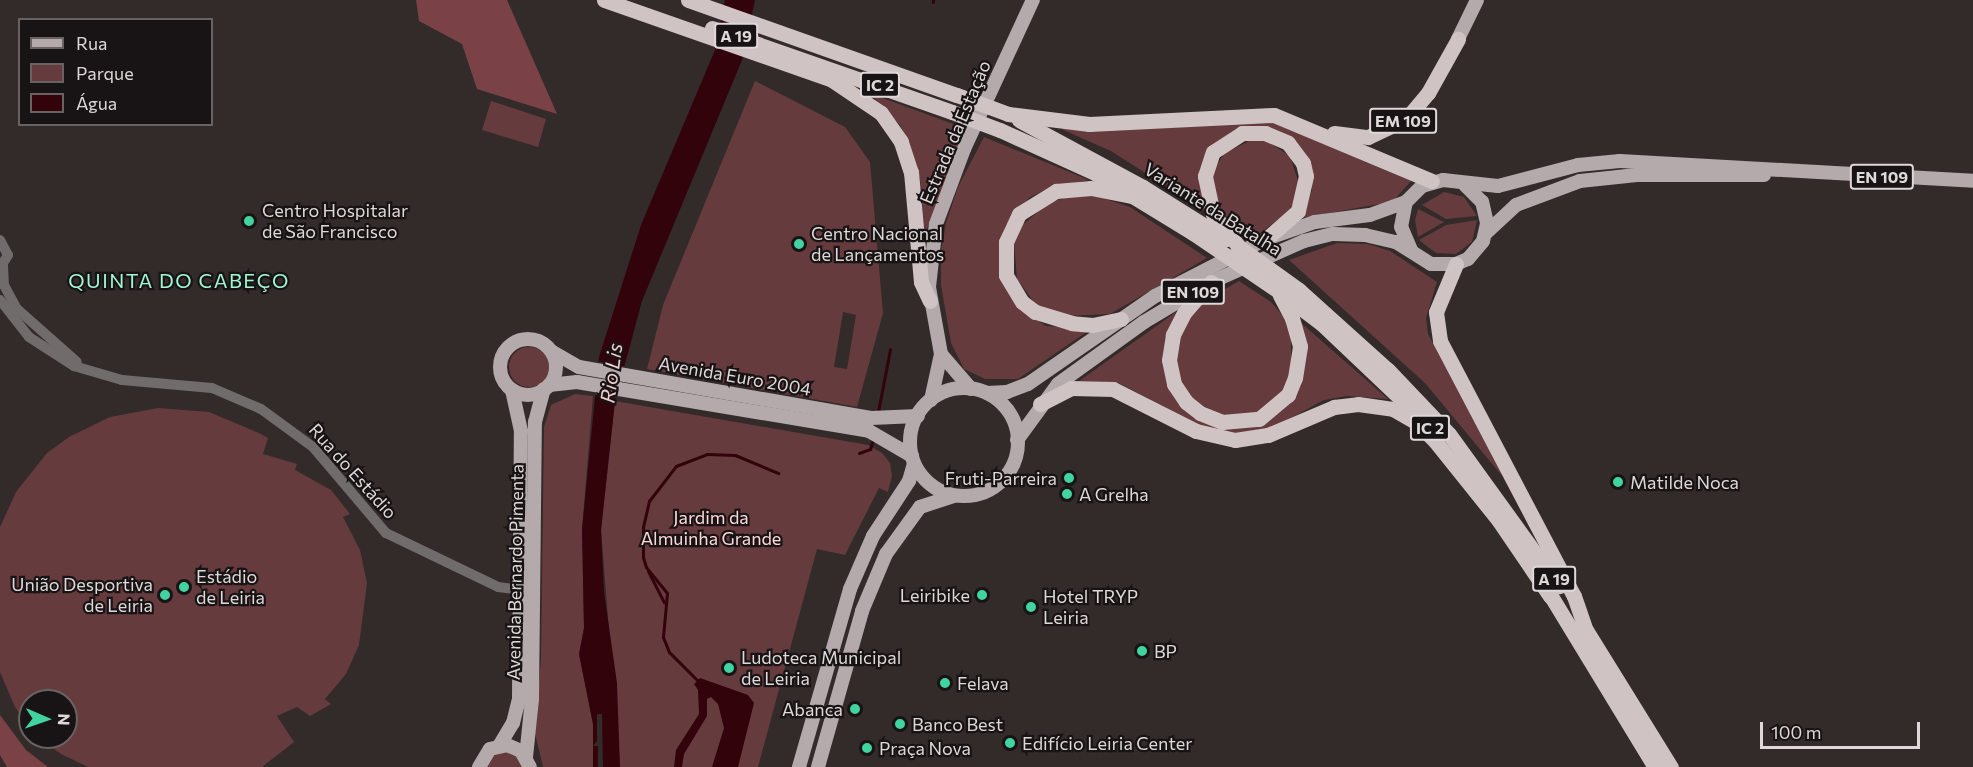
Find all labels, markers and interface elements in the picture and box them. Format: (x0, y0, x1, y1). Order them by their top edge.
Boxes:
legend (18, 18, 213, 126)
road number: A 19 (714, 23, 758, 49)
text: Rua (76, 32, 107, 54)
street label: Estrada da Estação (915, 57, 995, 207)
text: Parque (76, 62, 134, 84)
road number: IC 2 (859, 72, 901, 98)
text: Água (76, 92, 117, 114)
road number: EM 109 (1368, 108, 1438, 134)
street label: Variante da Batalha (1140, 158, 1286, 260)
road number: EN 109 (1849, 164, 1915, 190)
place label: Centro Hospitalar de São Francisco (262, 200, 408, 242)
marker: Centro Hospitalar de São Francisco (240, 212, 258, 230)
place label: Centro Nacional de Lançamentos (811, 223, 944, 266)
marker: Centro Nacional de Lançamentos (792, 237, 806, 251)
district label: QUINTA DO CABEÇO (68, 268, 290, 292)
road number: EN 109 (1160, 279, 1226, 305)
water label: Rio Lis (595, 342, 627, 404)
street label: Avenida Euro 2004 (657, 352, 813, 400)
road number: IC 2 (1409, 415, 1451, 441)
street label: Rua do Estádio (305, 419, 401, 523)
street label: Avenida Bernardo Pimenta (502, 464, 528, 680)
place label: Fruti-Parreira (945, 467, 1057, 489)
marker: Fruti-Parreira (1062, 471, 1076, 485)
place label: Matilde Noca (1630, 471, 1739, 493)
marker: Matilde Noca (1611, 475, 1625, 489)
place label: A Grelha (1079, 483, 1149, 505)
marker: A Grelha (1060, 487, 1074, 501)
park label: Jardim da Almuinha Grande (641, 507, 781, 550)
place label: Estádio de Leiria (196, 566, 265, 608)
road number: A 19 (1532, 566, 1576, 592)
place label: União Desportiva de Leiria (11, 574, 153, 616)
marker: Estádio de Leiria (177, 580, 191, 594)
place label: Leiribike (900, 584, 970, 606)
place label: Hotel TRYP Leiria (1043, 586, 1138, 628)
marker: União Desportiva de Leiria (158, 588, 172, 602)
marker: Leiribike (975, 588, 989, 602)
marker: Hotel TRYP Leiria (1024, 600, 1038, 614)
place label: BP (1154, 640, 1177, 662)
marker: BP (1135, 644, 1149, 658)
place label: Ludoteca Municipal de Leiria (741, 647, 901, 690)
marker: Ludoteca Municipal de Leiria (722, 661, 736, 675)
place label: Felava (957, 672, 1009, 694)
marker: Felava (938, 676, 952, 690)
north arrow (18, 689, 78, 749)
place label: Abanca (782, 698, 843, 720)
marker: Abanca (848, 702, 862, 716)
scale bar (1763, 710, 1924, 748)
text: N (55, 713, 74, 726)
place label: Banco Best (912, 713, 1003, 735)
marker: Banco Best (893, 717, 907, 731)
text: 100 m (1771, 721, 1821, 743)
place label: Edifício Leiria Center (1022, 732, 1192, 754)
marker: Edifício Leiria Center (1003, 736, 1017, 750)
place label: Praça Nova (879, 737, 971, 759)
marker: Praça Nova (860, 741, 874, 755)

